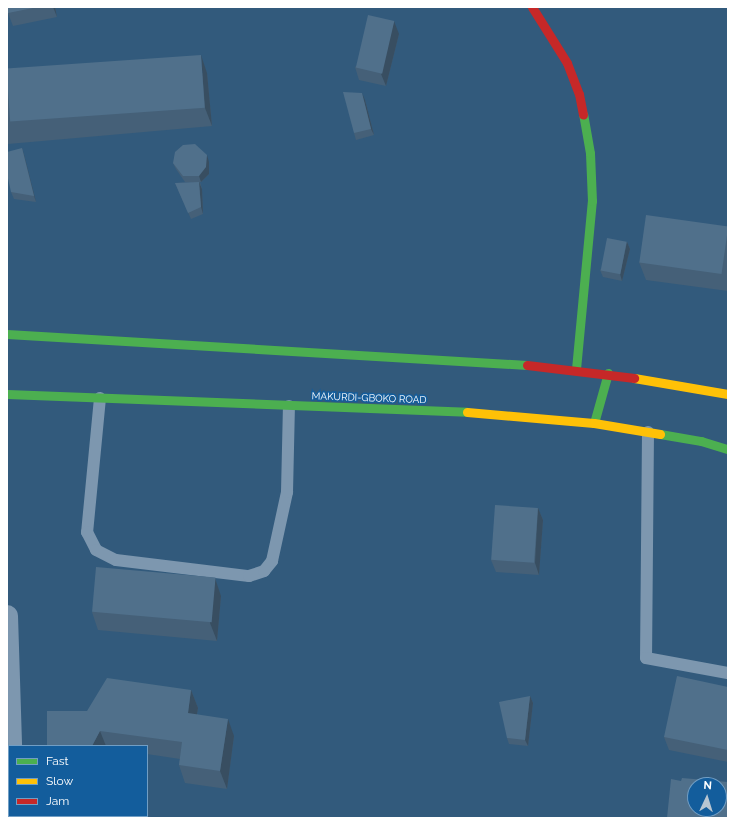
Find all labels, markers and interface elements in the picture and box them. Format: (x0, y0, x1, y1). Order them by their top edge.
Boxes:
street label: MAKURDI-GBOKO ROAD (311, 390, 427, 406)
legend (8, 745, 148, 817)
text: Fast (46, 754, 69, 768)
text: Slow (46, 774, 73, 788)
north arrow (687, 777, 727, 817)
text: N (703, 779, 712, 792)
text: Jam (46, 794, 69, 808)

